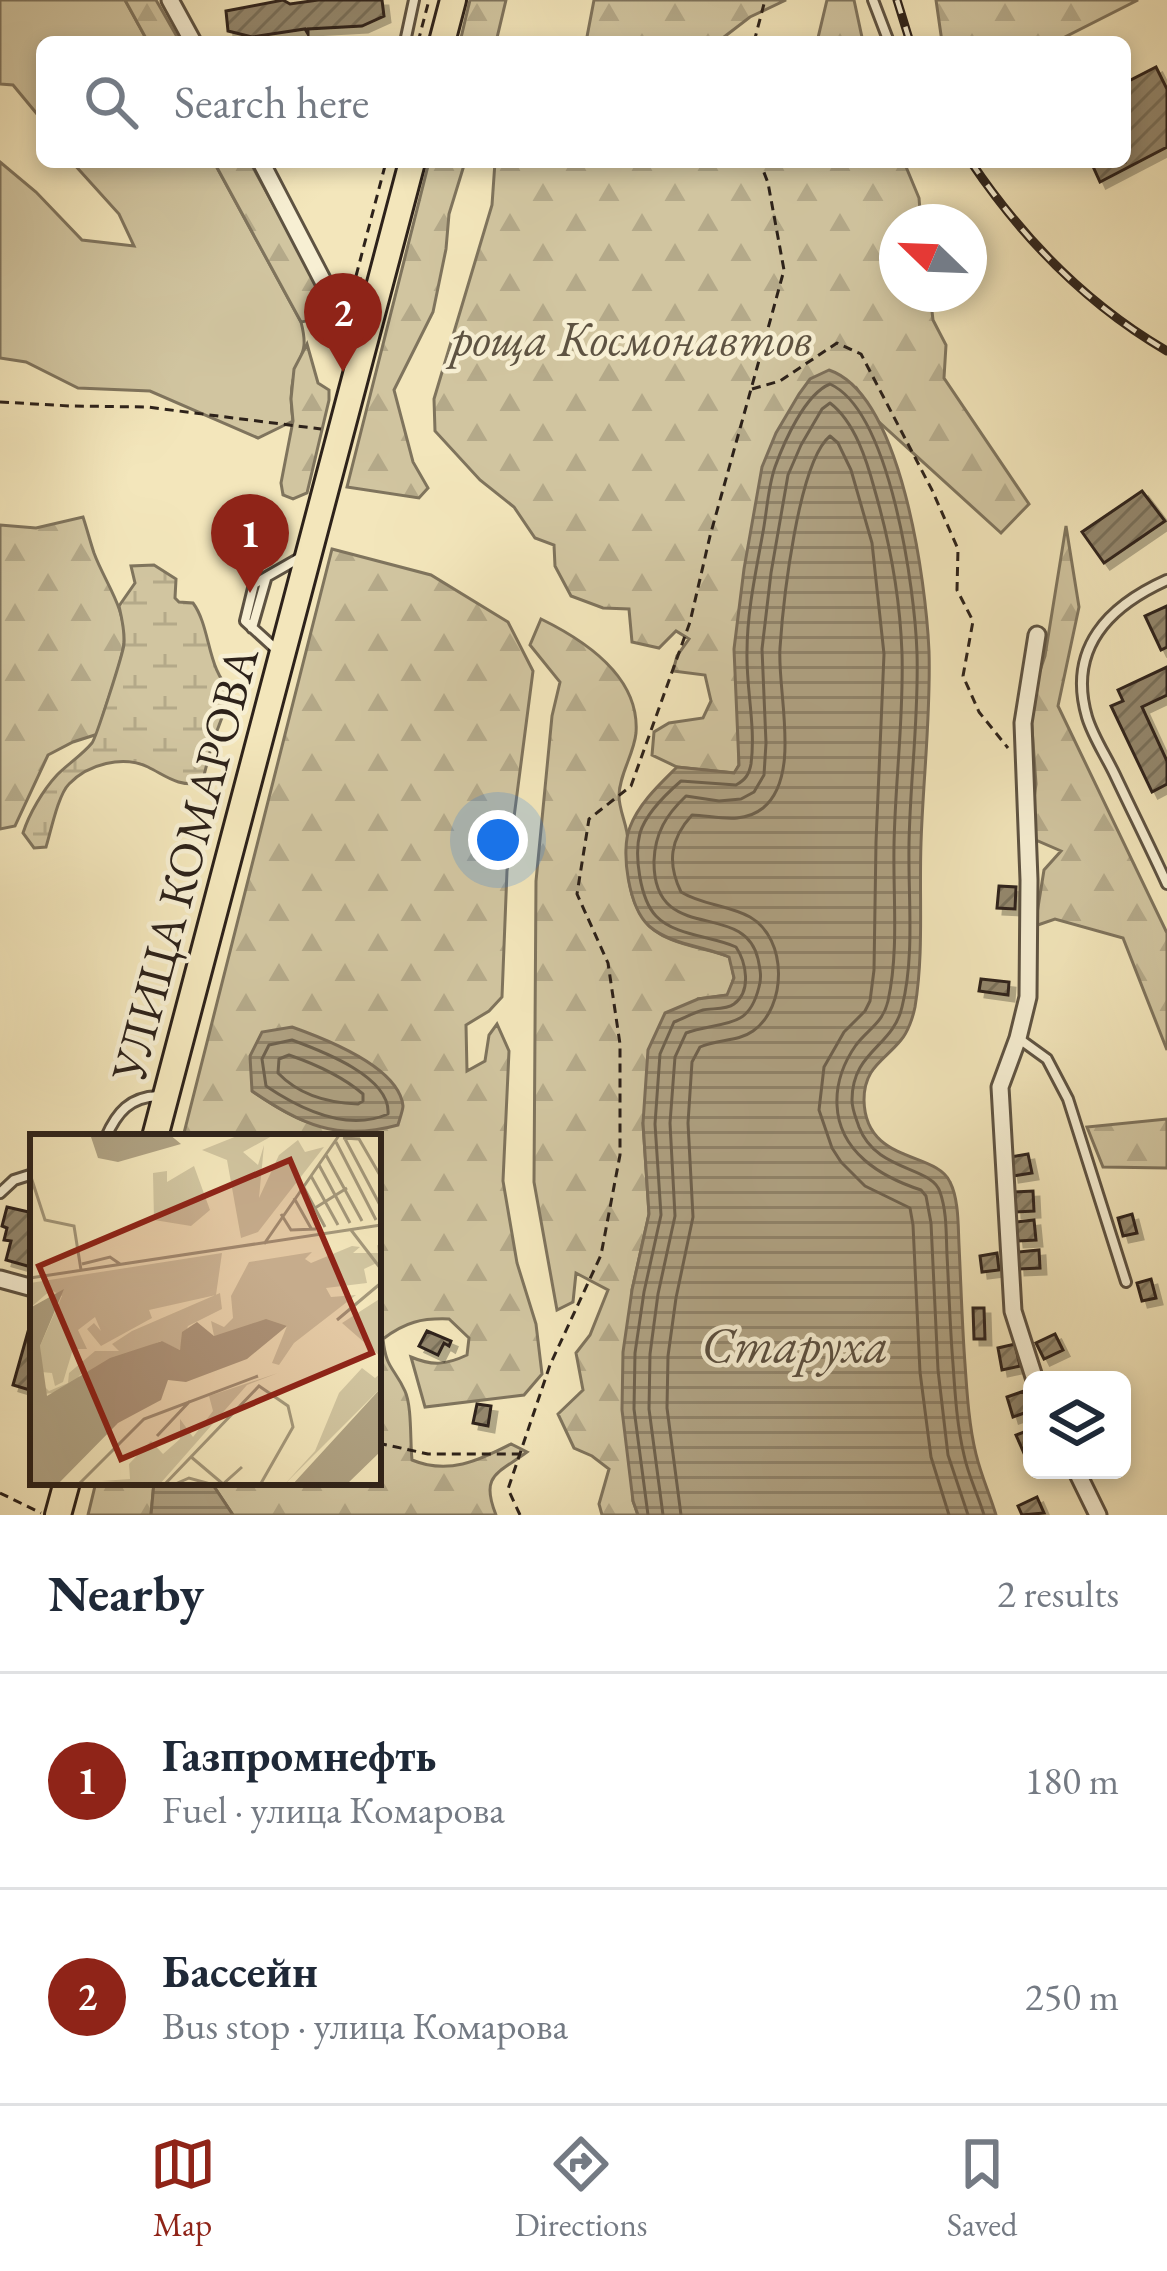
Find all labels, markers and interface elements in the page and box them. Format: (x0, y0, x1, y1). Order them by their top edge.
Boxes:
search box (36, 36, 1131, 168)
icon: search (78, 69, 144, 135)
text: Search here (174, 73, 369, 131)
north arrow (879, 204, 987, 312)
pin: 2 (304, 273, 382, 372)
park label: роща Космонавтов (445, 307, 813, 369)
pin: 1 (211, 494, 289, 593)
street label: УЛИЦА КОМАРОВА (96, 639, 272, 1089)
your location (468, 810, 528, 870)
inset map (30, 1134, 381, 1485)
water label: Старуха (701, 1311, 889, 1377)
map controls (1023, 1371, 1131, 1479)
button: layers (1023, 1371, 1131, 1479)
text: Nearby (48, 1560, 204, 1626)
text: 2 results (997, 1568, 1119, 1619)
text: Газпромнефть (162, 1726, 436, 1784)
text: 1 (77, 1755, 97, 1806)
text: 180 m (1025, 1755, 1119, 1806)
text: Fuel · улица Комарова (162, 1784, 505, 1835)
text: Бассейн (162, 1942, 318, 2000)
text: 2 (77, 1971, 97, 2022)
text: 250 m (1025, 1971, 1119, 2022)
text: Bus stop · улица Комарова (162, 2000, 568, 2051)
tab: Map (150, 2131, 216, 2246)
tab: Directions (515, 2131, 648, 2246)
tab: Saved (947, 2131, 1017, 2246)

